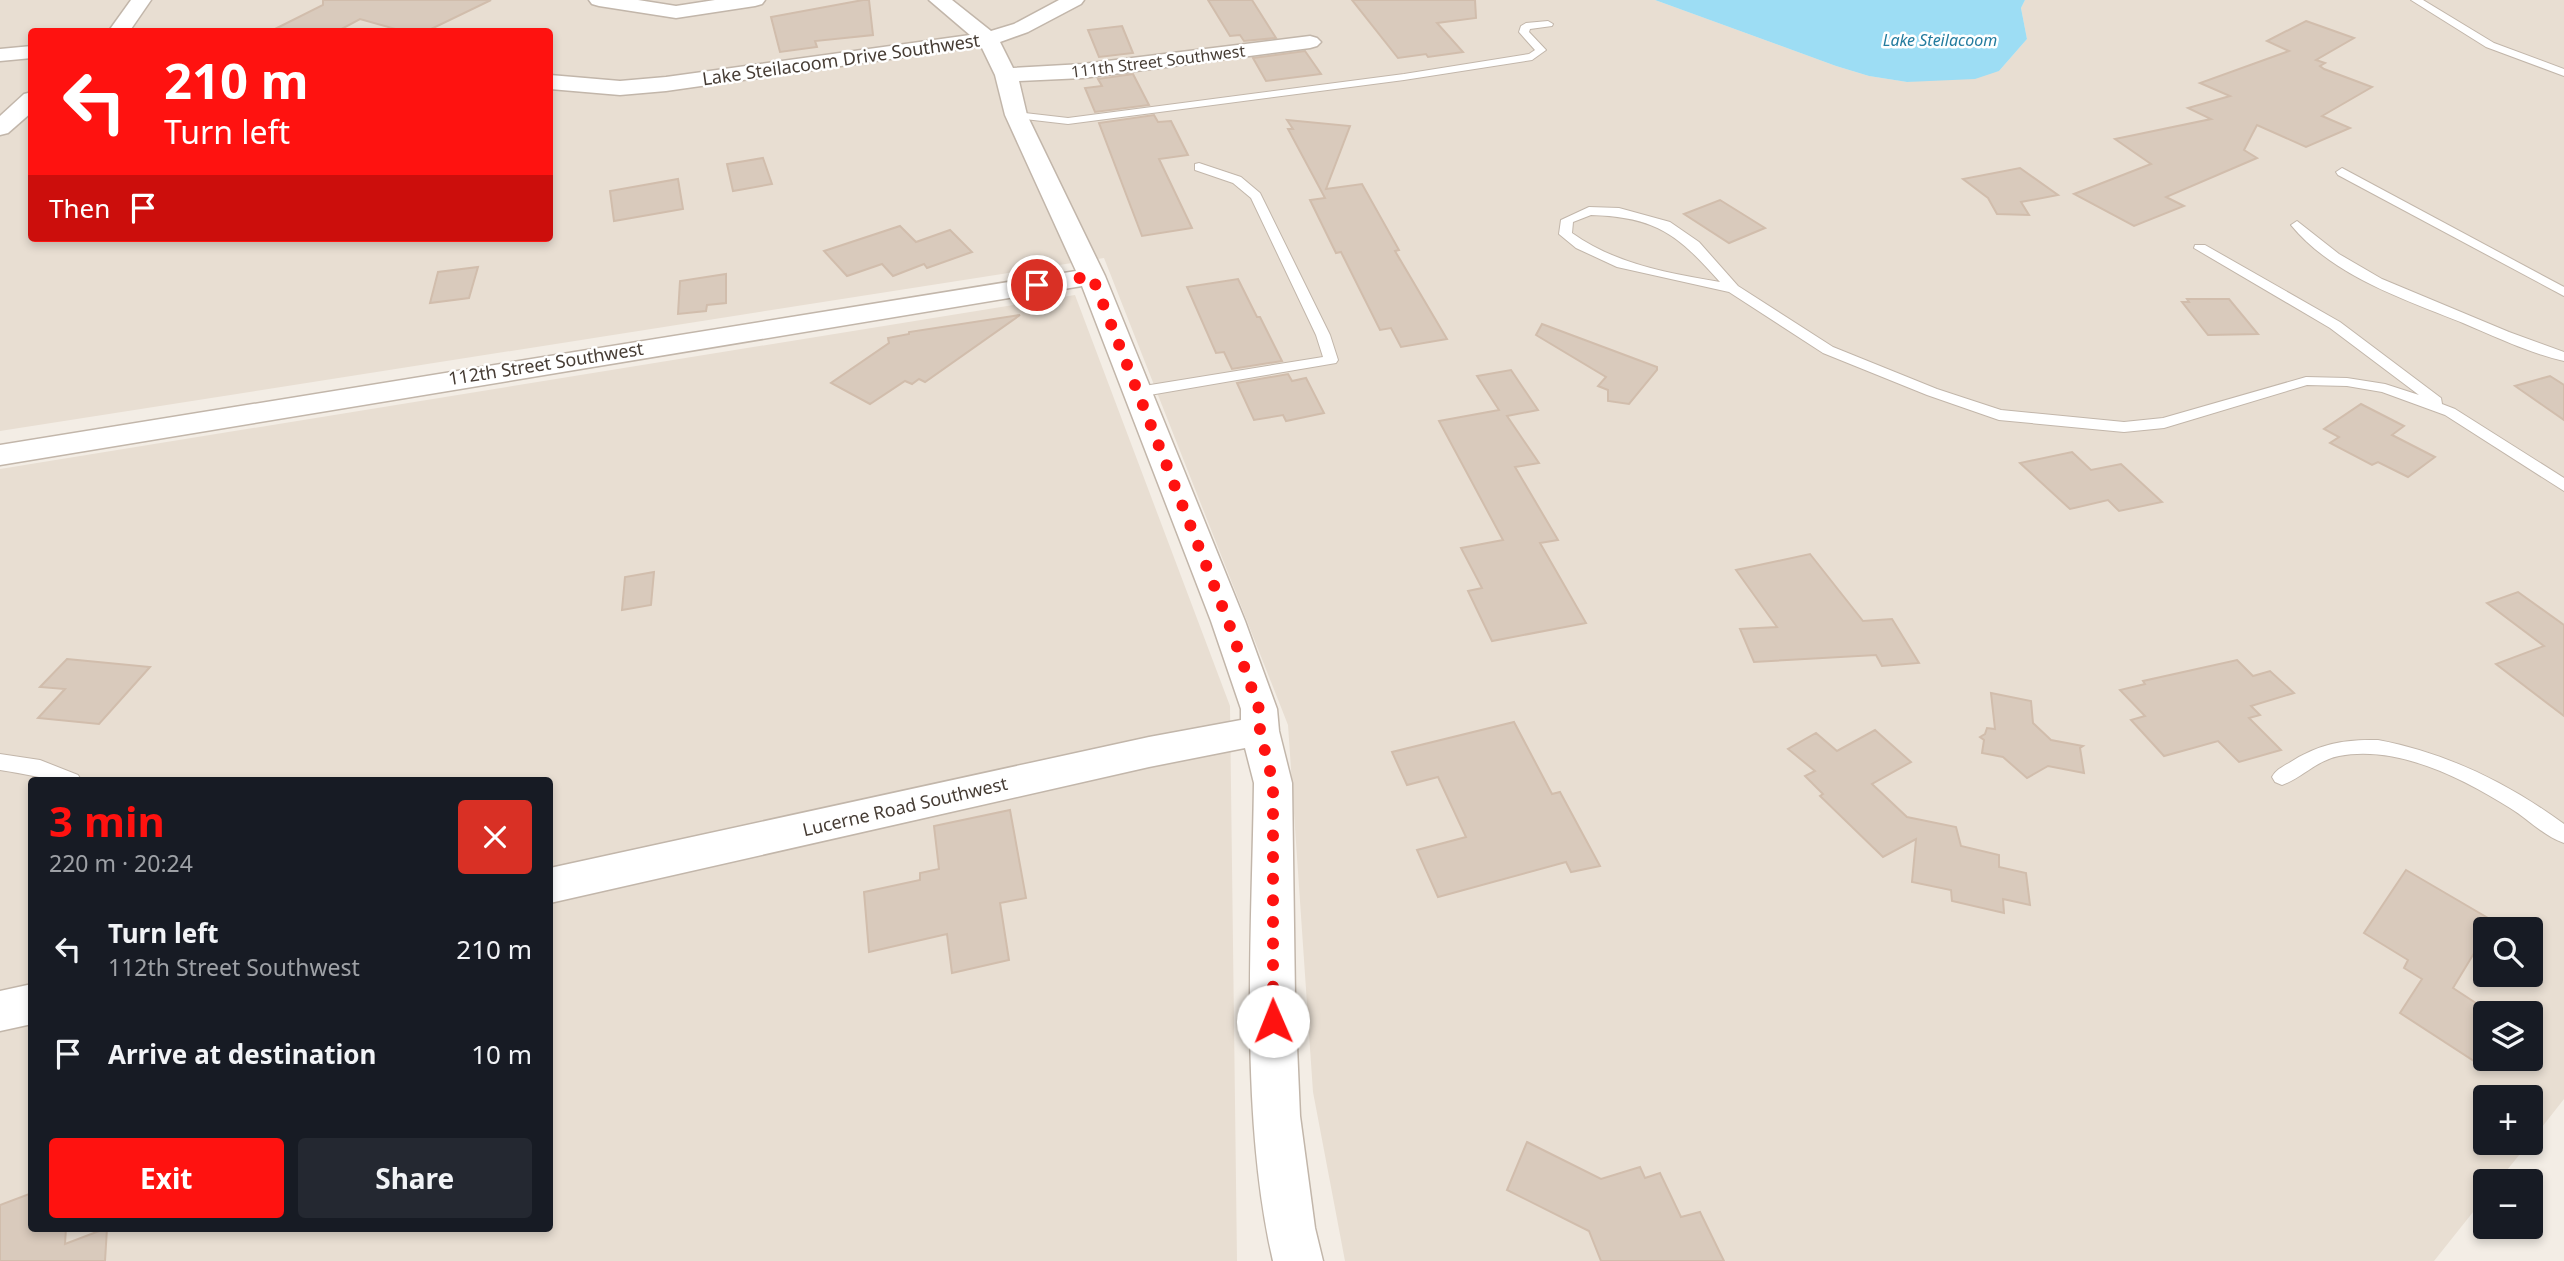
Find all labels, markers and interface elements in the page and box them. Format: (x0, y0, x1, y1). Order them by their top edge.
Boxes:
street label: Lake Steilacoom Drive Southwest (701, 28, 982, 90)
water label: Lake Steilacoom (1883, 29, 1997, 51)
street label: 111th Street Southwest (1070, 39, 1246, 83)
text: 210 m (164, 47, 309, 113)
icon: left (49, 56, 140, 147)
text: Turn left (164, 110, 290, 153)
icon: arrive (124, 189, 162, 227)
text: Then (49, 190, 110, 226)
pin (1007, 255, 1067, 315)
icon: arrive (1018, 266, 1056, 304)
street label: 112th Street Southwest (447, 336, 646, 390)
street label: Lucerne Road Southwest (800, 771, 1010, 841)
text: 3 min (49, 792, 165, 849)
button: close (458, 800, 532, 874)
text: 220 m · 20:24 (49, 847, 193, 879)
text: Turn left (108, 915, 219, 951)
map controls (2473, 917, 2543, 1239)
button: search (2473, 917, 2543, 987)
icon: left (49, 930, 87, 968)
text: 210 m (456, 931, 532, 967)
text: 112th Street Southwest (108, 951, 360, 983)
position arrow (1236, 984, 1310, 1058)
button: layers (2473, 1001, 2543, 1071)
icon: arrive (49, 1035, 87, 1073)
text: Arrive at destination (108, 1036, 377, 1072)
text: 10 m (471, 1036, 532, 1072)
button: + (2473, 1085, 2543, 1155)
button: Exit (49, 1138, 284, 1218)
button: Share (298, 1138, 532, 1218)
button: − (2473, 1169, 2543, 1239)

